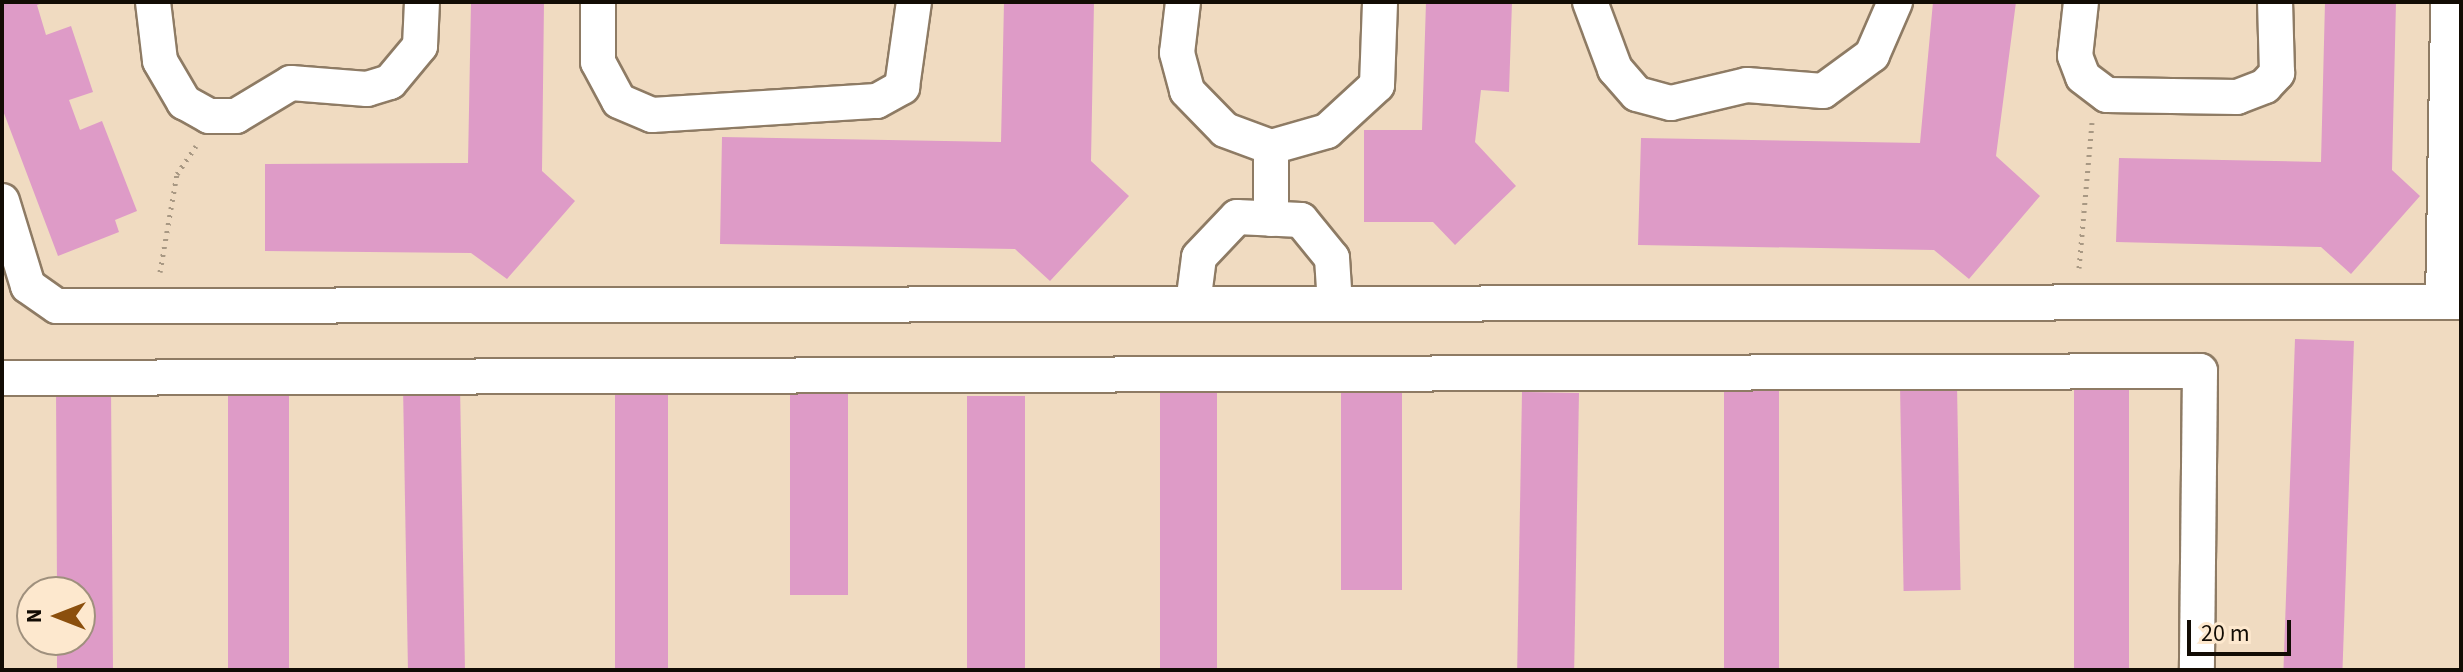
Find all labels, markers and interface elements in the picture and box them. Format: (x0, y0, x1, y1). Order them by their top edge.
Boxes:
north arrow (16, 576, 96, 656)
scale bar (2191, 604, 2295, 654)
text: N (18, 609, 50, 623)
text: 20 m (2201, 616, 2250, 651)

